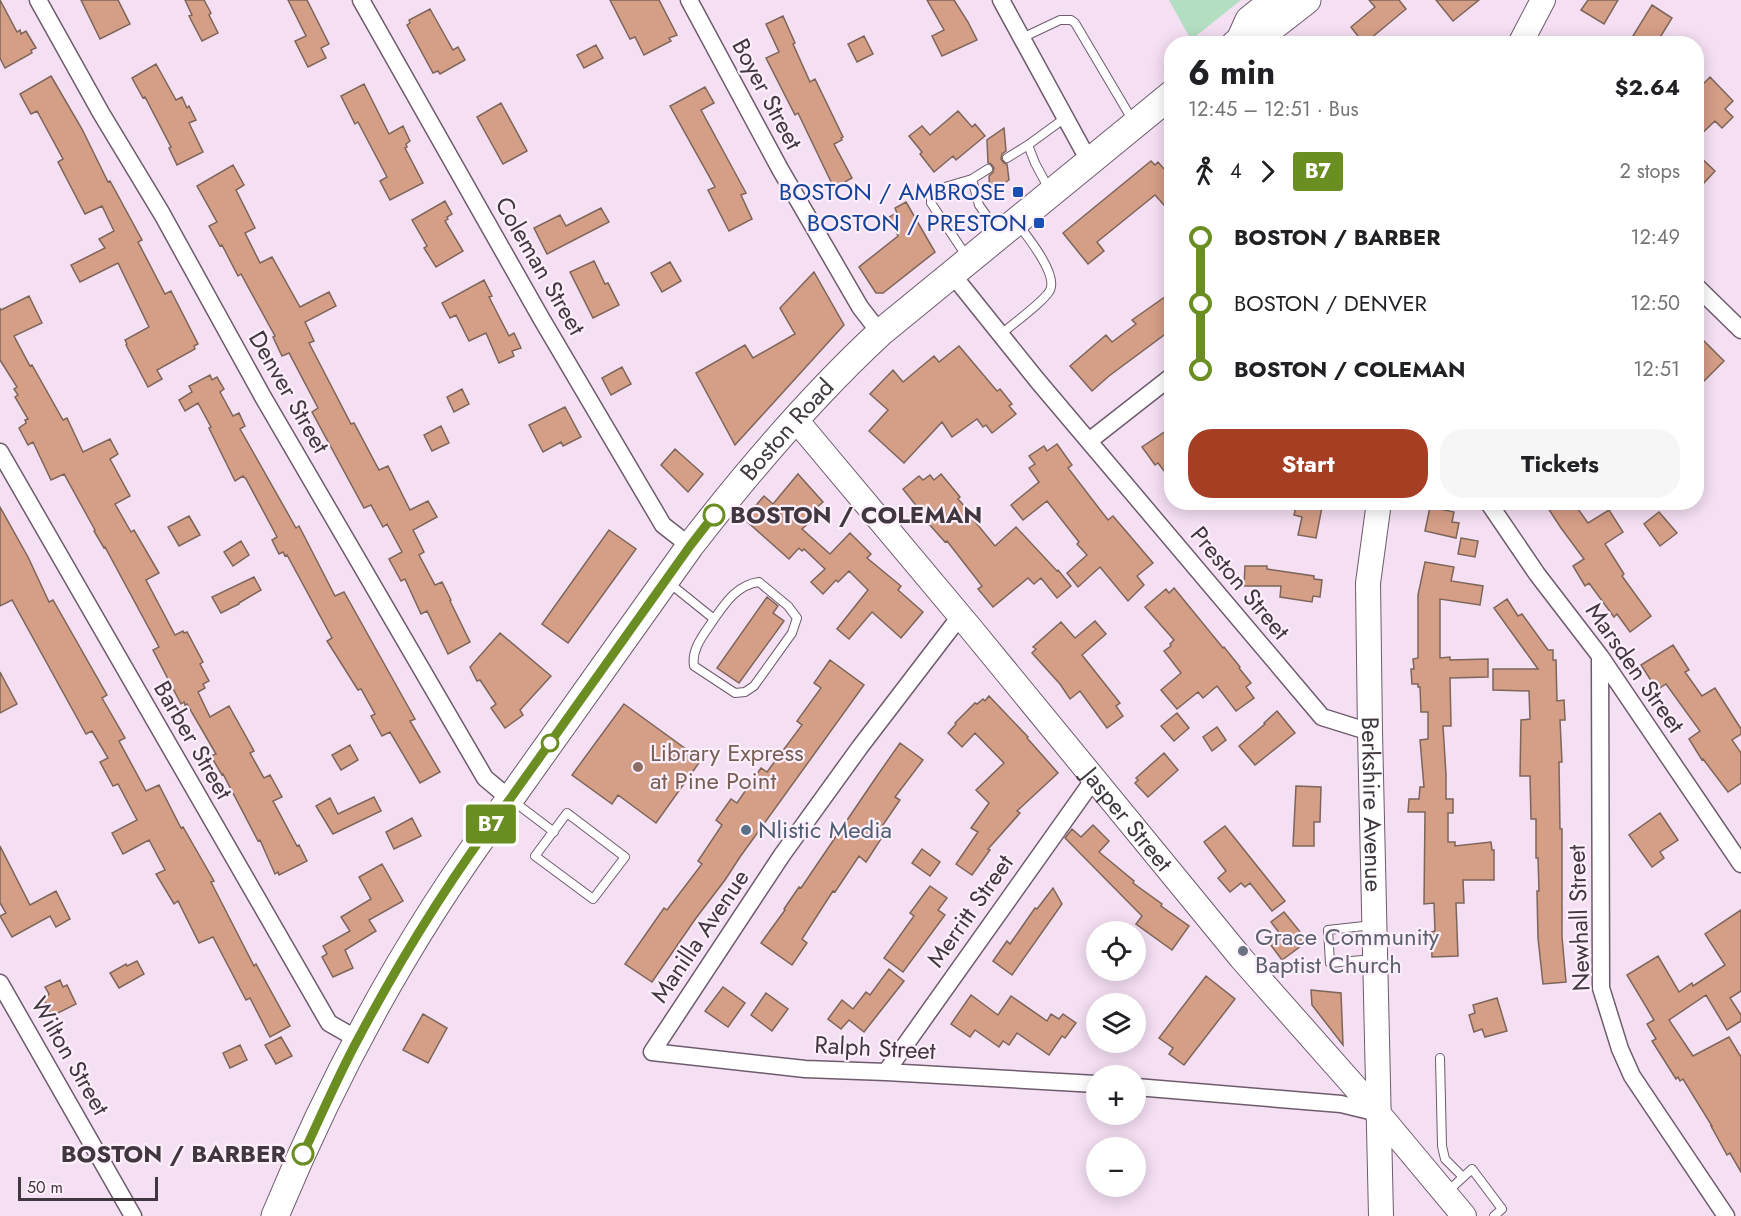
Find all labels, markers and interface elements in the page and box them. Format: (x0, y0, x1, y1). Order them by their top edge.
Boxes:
street label: Boyer Street (723, 32, 811, 156)
text: 6 min (1188, 49, 1275, 96)
text: $2.64 (1615, 71, 1680, 103)
text: 12:45 – 12:51 · Bus (1188, 95, 1359, 124)
icon: walk (1188, 155, 1221, 188)
icon: forward (1251, 155, 1284, 188)
text: B7 (1305, 156, 1331, 186)
text: 4 (1230, 157, 1242, 186)
text: 2 stops (1619, 157, 1680, 186)
place label: BOSTON / AMBROSE (779, 174, 1006, 209)
marker: BOSTON / AMBROSE (1011, 185, 1025, 199)
street label: Coleman Street (487, 190, 594, 342)
place label: BOSTON / PRESTON (807, 205, 1027, 240)
marker: BOSTON / PRESTON (1032, 216, 1046, 230)
text: BOSTON / BARBER (1234, 221, 1441, 253)
text: 12:49 (1630, 223, 1680, 252)
text: BOSTON / DENVER (1234, 287, 1427, 319)
text: 12:50 (1630, 289, 1680, 318)
street label: Denver Street (240, 324, 339, 460)
text: BOSTON / COLEMAN (1234, 353, 1465, 385)
text: 12:51 (1633, 355, 1680, 384)
street label: Boston Road (731, 370, 842, 488)
button: Start (1188, 429, 1428, 498)
button: Tickets (1440, 429, 1680, 498)
place label: BOSTON / COLEMAN (730, 497, 982, 532)
marker: BOSTON / COLEMAN (703, 504, 725, 526)
street label: Preston Street (1182, 518, 1298, 647)
street label: Marsden Street (1577, 595, 1693, 740)
street label: Barber Street (145, 674, 242, 806)
street label: Berkshire Avenue (1353, 716, 1392, 892)
unlabelled marker (541, 734, 559, 752)
place label: Library Express at Pine Point (650, 735, 804, 798)
street label: Jasper Street (1072, 757, 1181, 879)
marker: Library Express at Pine Point (631, 760, 645, 774)
line badge: B7 (464, 804, 518, 844)
text: B7 (478, 809, 504, 839)
place label: Nlistic Media (758, 812, 892, 847)
marker: Nlistic Media (739, 823, 753, 837)
street label: Newhall Street (1558, 844, 1599, 992)
street label: Merritt Street (918, 847, 1021, 974)
street label: Manilla Avenue (642, 862, 757, 1009)
place label: Grace Community Baptist Church (1255, 919, 1440, 982)
map controls (1086, 921, 1146, 1197)
button: locate (1086, 921, 1146, 981)
marker: Grace Community Baptist Church (1236, 944, 1250, 958)
street label: Wilton Street (22, 990, 119, 1122)
button: layers (1086, 993, 1146, 1053)
street label: Ralph Street (814, 1027, 937, 1068)
button: + (1086, 1065, 1146, 1125)
place label: BOSTON / BARBER (61, 1136, 286, 1171)
button: − (1086, 1137, 1146, 1197)
marker: BOSTON / BARBER (292, 1143, 314, 1165)
scale bar (18, 1174, 158, 1202)
text: 50 m (27, 1176, 63, 1199)

